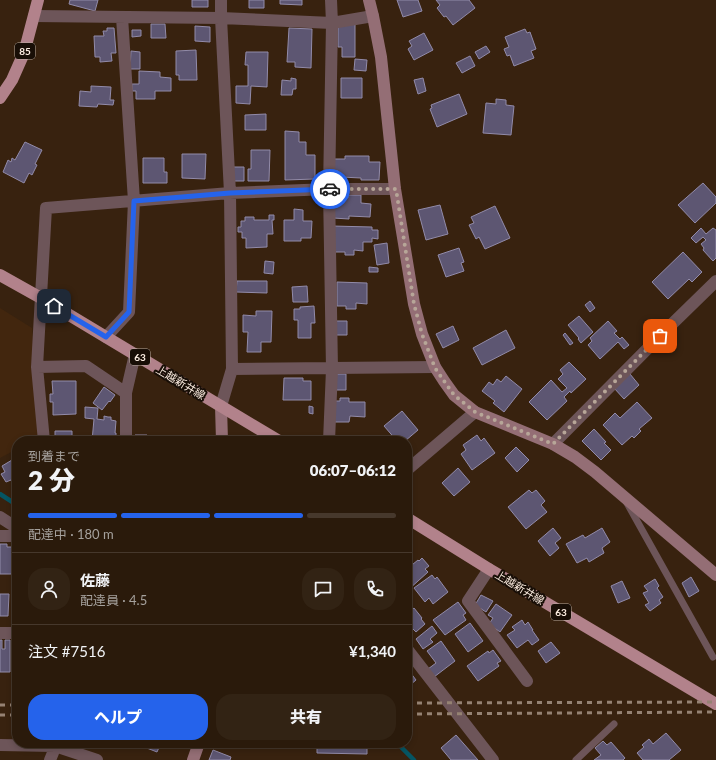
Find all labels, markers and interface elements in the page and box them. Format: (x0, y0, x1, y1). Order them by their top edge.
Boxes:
road number: 85 (15, 43, 35, 59)
courier (310, 169, 350, 209)
icon: car (319, 178, 341, 200)
pin (37, 289, 71, 323)
icon: home (43, 295, 65, 317)
pin (643, 319, 677, 353)
icon: bag (649, 325, 671, 347)
road number: 63 (130, 349, 150, 365)
street label: 上越新井線 (154, 362, 208, 402)
text: 到着まで (28, 448, 80, 464)
text: 06:07–06:12 (310, 461, 396, 479)
text: 2 分 (28, 464, 75, 496)
text: 配達中 · 180 m (28, 526, 114, 542)
street label: 上越新井線 (493, 567, 547, 607)
button: person (28, 568, 70, 610)
button: chat (302, 568, 344, 610)
button: phone (354, 568, 396, 610)
text: 佐藤 (80, 571, 110, 589)
text: 配達員 · 4.5 (80, 592, 147, 608)
road number: 63 (551, 604, 571, 620)
text: 注文 #7516 (28, 642, 105, 660)
text: ¥1,340 (349, 642, 396, 660)
button: ヘルプ (28, 694, 208, 740)
button: 共有 (216, 694, 396, 740)

